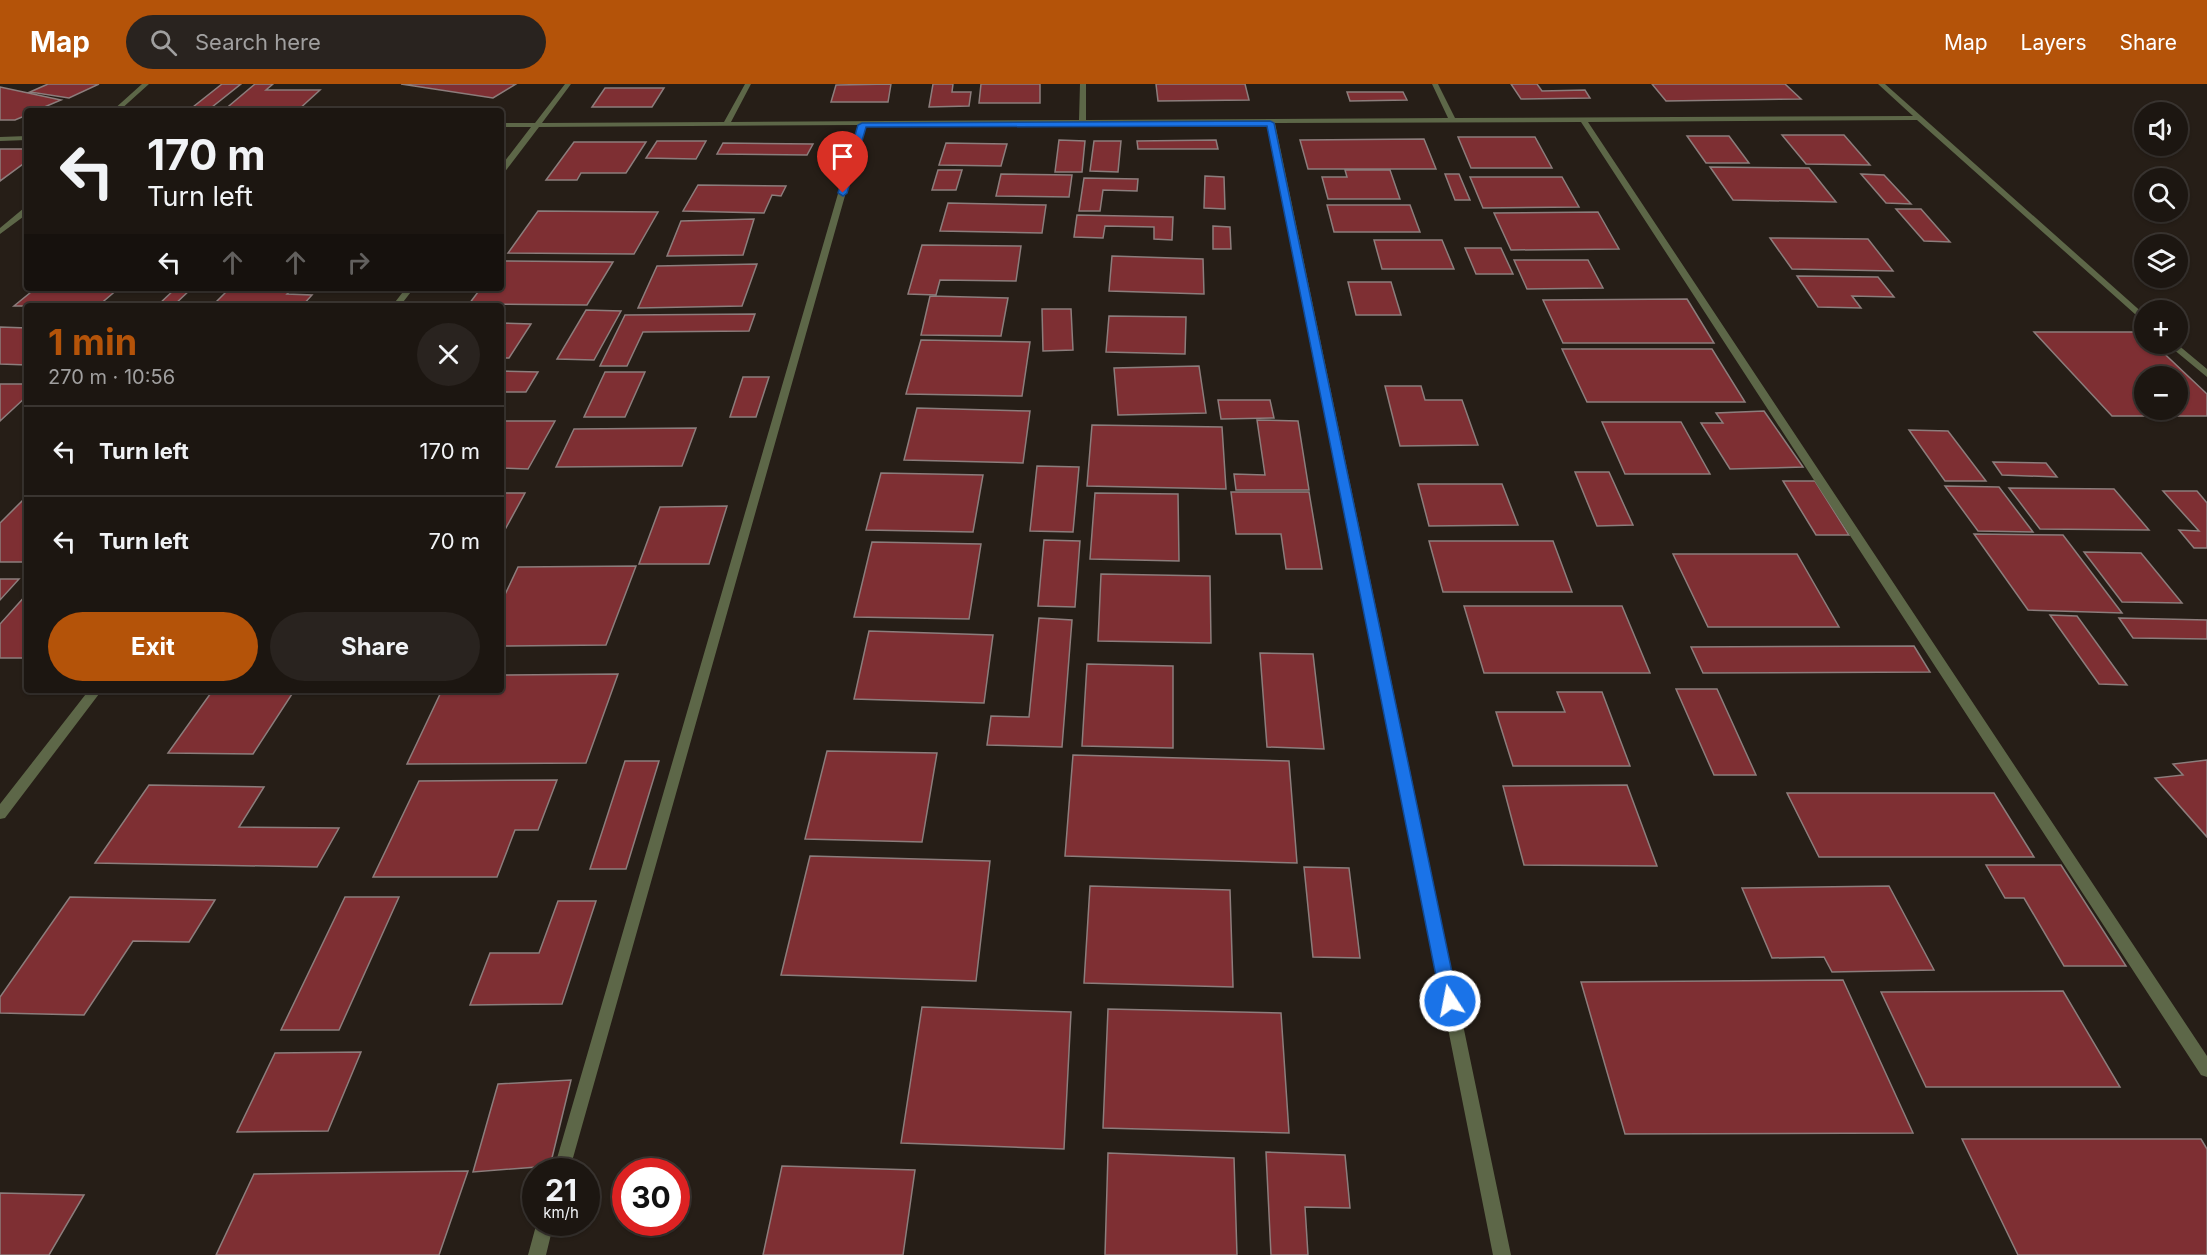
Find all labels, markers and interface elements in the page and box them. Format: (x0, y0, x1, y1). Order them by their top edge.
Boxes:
search box (126, 15, 546, 69)
text: Map (30, 25, 90, 59)
icon: search (147, 26, 180, 59)
text: Search here (195, 29, 321, 55)
text: Map (1944, 30, 1988, 55)
text: Layers (2021, 30, 2087, 55)
text: Share (2120, 30, 2177, 55)
map controls (2134, 102, 2188, 420)
button: sound (2134, 102, 2188, 156)
text: 170 m (147, 129, 265, 180)
pin (817, 131, 868, 193)
icon: left (48, 132, 126, 210)
icon: arrive (826, 140, 859, 173)
button: search (2134, 168, 2188, 222)
text: Turn left (147, 180, 253, 213)
button: layers (2134, 234, 2188, 288)
icon: left (153, 246, 186, 279)
icon: ahead (216, 246, 249, 279)
icon: ahead (279, 246, 312, 279)
icon: right (342, 246, 375, 279)
button: + (2134, 300, 2188, 354)
text: 1 min (48, 320, 137, 364)
button: close (417, 323, 480, 386)
text: 270 m · 10:56 (48, 365, 175, 389)
button: − (2134, 366, 2188, 420)
icon: left (48, 435, 81, 468)
text: Turn left (99, 438, 189, 464)
text: 170 m (420, 438, 480, 464)
icon: left (48, 525, 81, 558)
text: Turn left (99, 528, 189, 554)
text: 70 m (429, 528, 480, 554)
button: Exit (48, 612, 258, 681)
button: Share (270, 612, 480, 681)
position arrow (1418, 969, 1482, 1033)
speed limit sign: 30 (612, 1158, 690, 1236)
text: 21 (545, 1172, 577, 1208)
text: km/h (543, 1203, 579, 1222)

